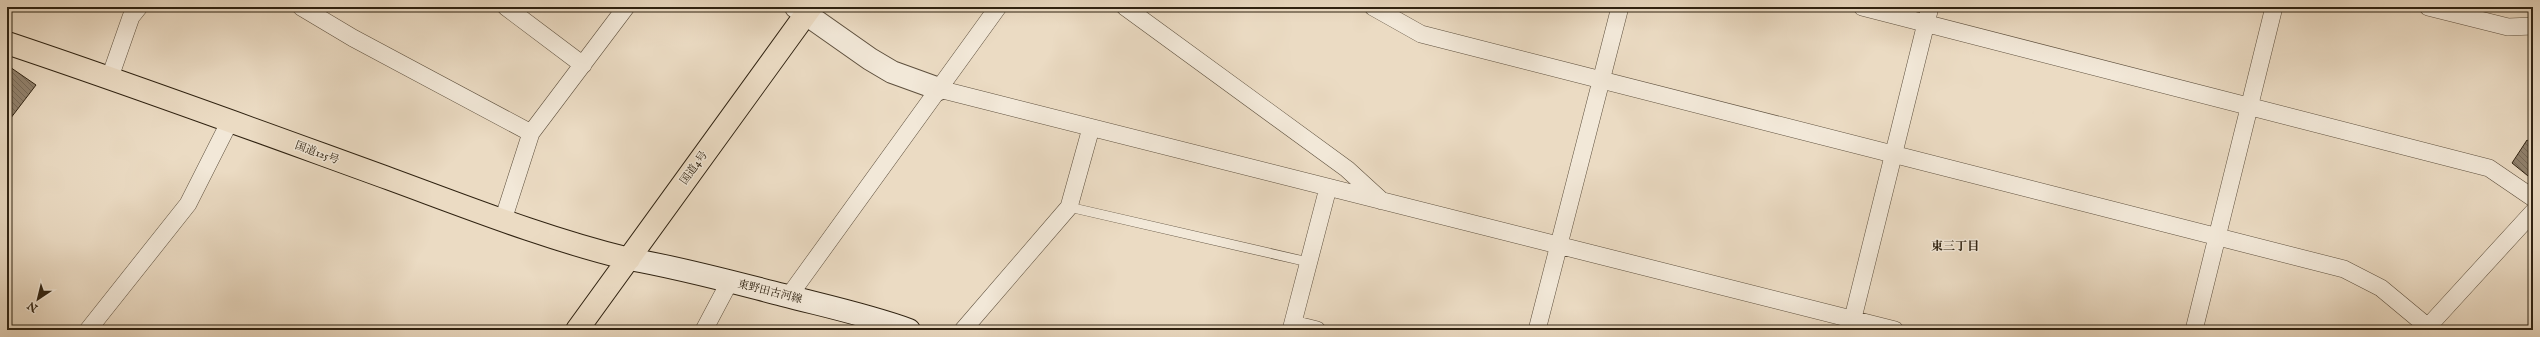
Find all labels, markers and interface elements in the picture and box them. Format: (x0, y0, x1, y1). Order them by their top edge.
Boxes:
street label: 国道125号 (293, 139, 341, 167)
street label: 国道4号 (677, 148, 711, 188)
district label: 東三丁目 (1931, 239, 1979, 254)
street label: 東野田古河線 (736, 277, 804, 307)
north arrow (18, 279, 58, 319)
text: N (25, 298, 42, 315)

